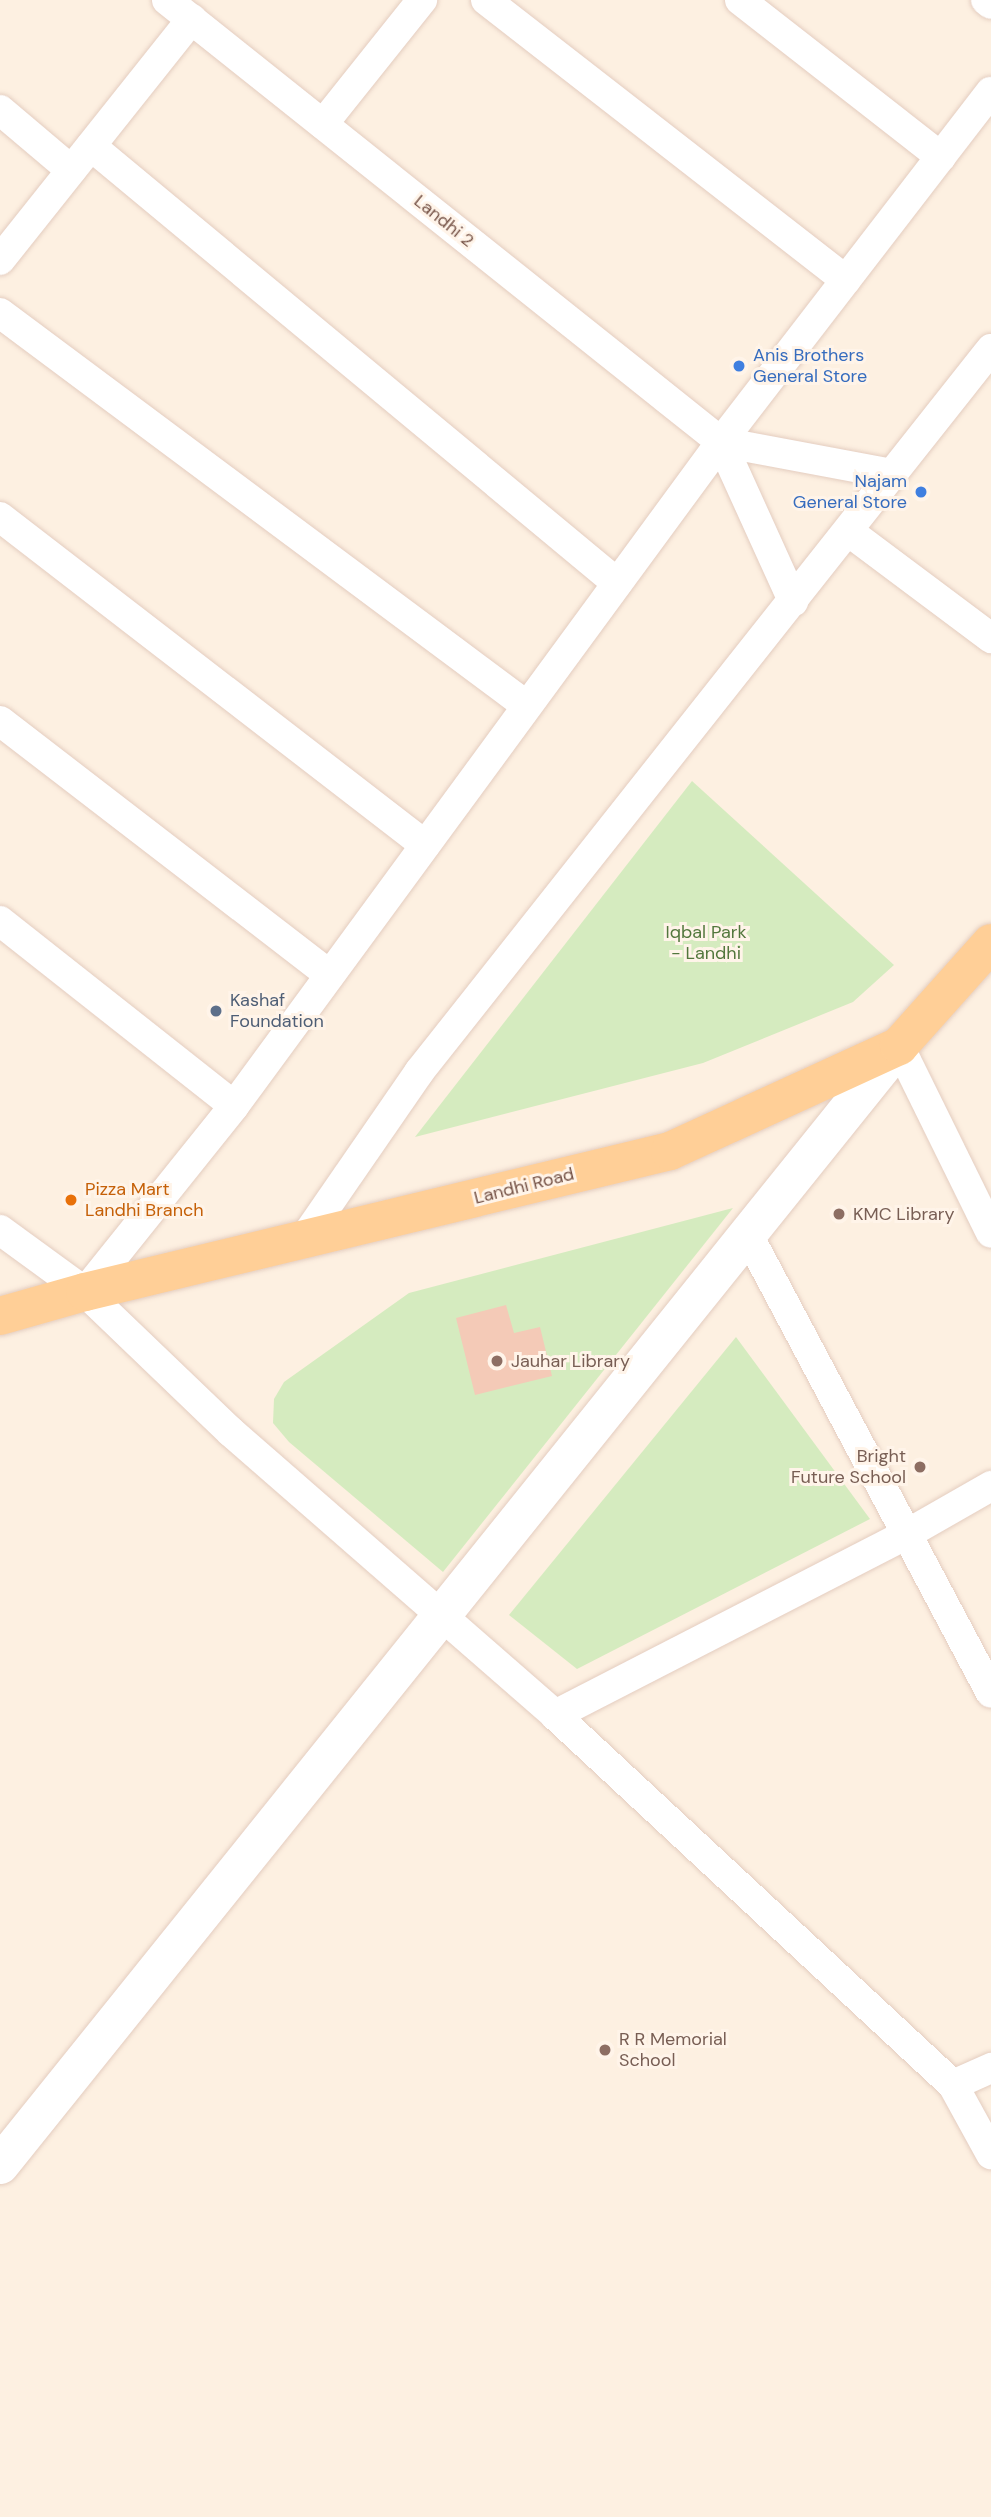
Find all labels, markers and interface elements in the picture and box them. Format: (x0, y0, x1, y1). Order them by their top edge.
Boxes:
street label: Landhi 2 (410, 190, 478, 252)
place label: Anis Brothers General Store (753, 345, 867, 388)
marker: Anis Brothers General Store (731, 358, 747, 374)
place label: Najam General Store (793, 471, 907, 514)
marker: Najam General Store (913, 484, 929, 500)
park label: Iqbal Park - Landhi (666, 922, 746, 964)
place label: Kashaf Foundation (230, 990, 324, 1032)
marker: Kashaf Foundation (208, 1003, 224, 1019)
street label: Landhi Road (472, 1163, 576, 1209)
place label: Pizza Mart Landhi Branch (85, 1179, 204, 1222)
marker: Pizza Mart Landhi Branch (63, 1192, 79, 1208)
place label: KMC Library (853, 1203, 955, 1225)
marker: KMC Library (831, 1206, 847, 1222)
place label: Jauhar Library (511, 1350, 630, 1372)
marker: Jauhar Library (489, 1353, 505, 1369)
place label: Bright Future School (791, 1446, 906, 1488)
marker: Bright Future School (912, 1459, 928, 1475)
place label: R R Memorial School (619, 2029, 727, 2072)
marker: R R Memorial School (597, 2042, 613, 2058)

